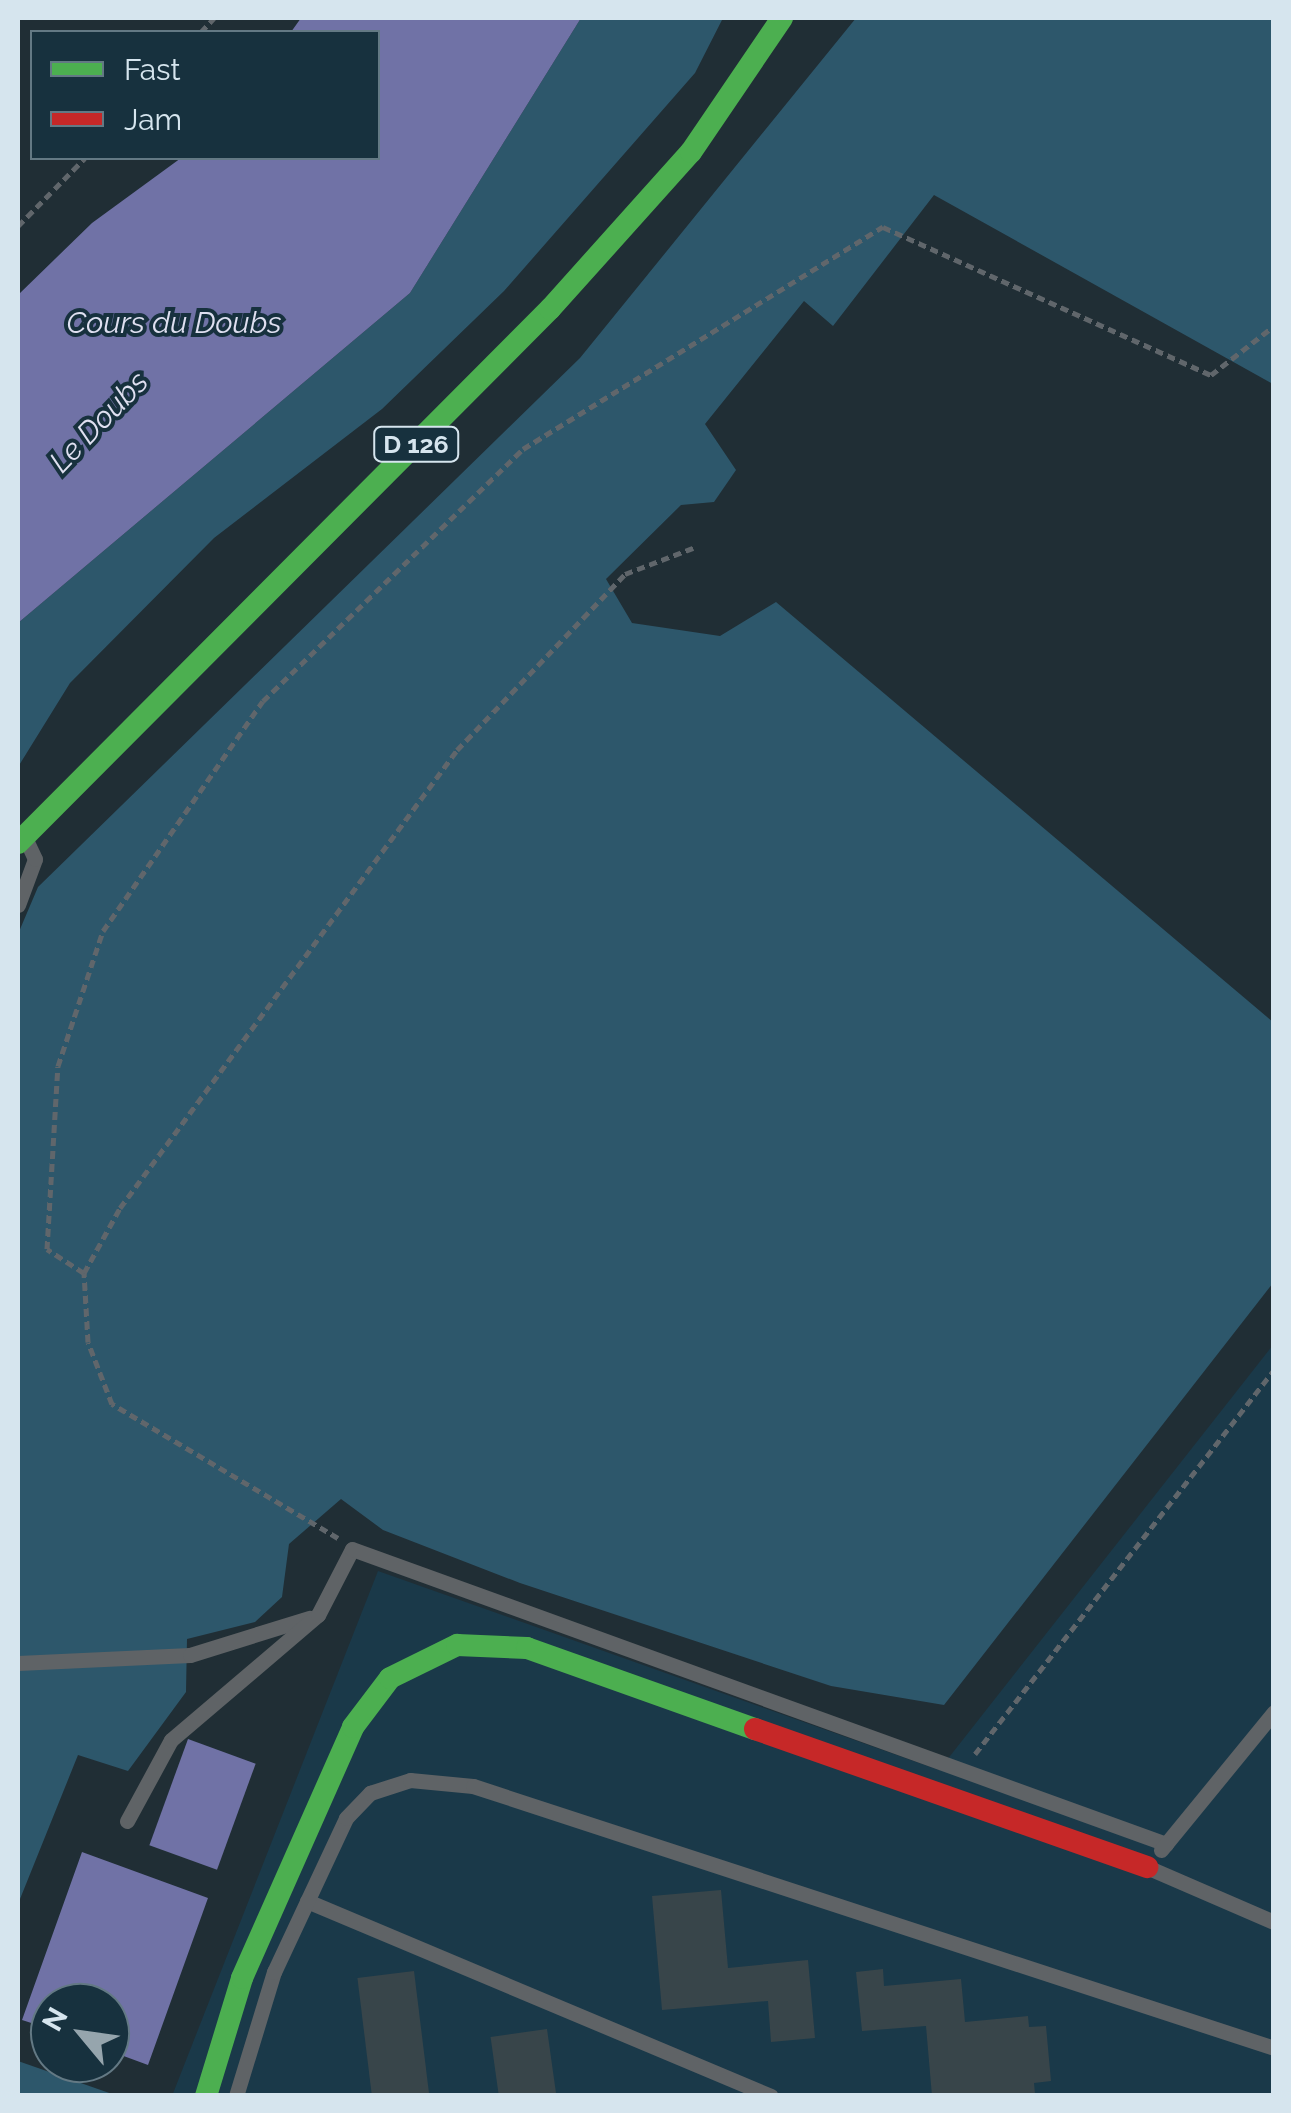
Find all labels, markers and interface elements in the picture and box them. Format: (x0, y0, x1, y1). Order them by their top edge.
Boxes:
legend (30, 30, 380, 160)
text: Fast (124, 52, 181, 87)
text: Jam (124, 102, 182, 137)
water label: Cours du Doubs (67, 305, 281, 341)
water label: Le Doubs (42, 364, 156, 480)
road number: D 126 (371, 424, 461, 464)
north arrow (30, 1983, 130, 2083)
text: N (35, 2002, 75, 2037)

